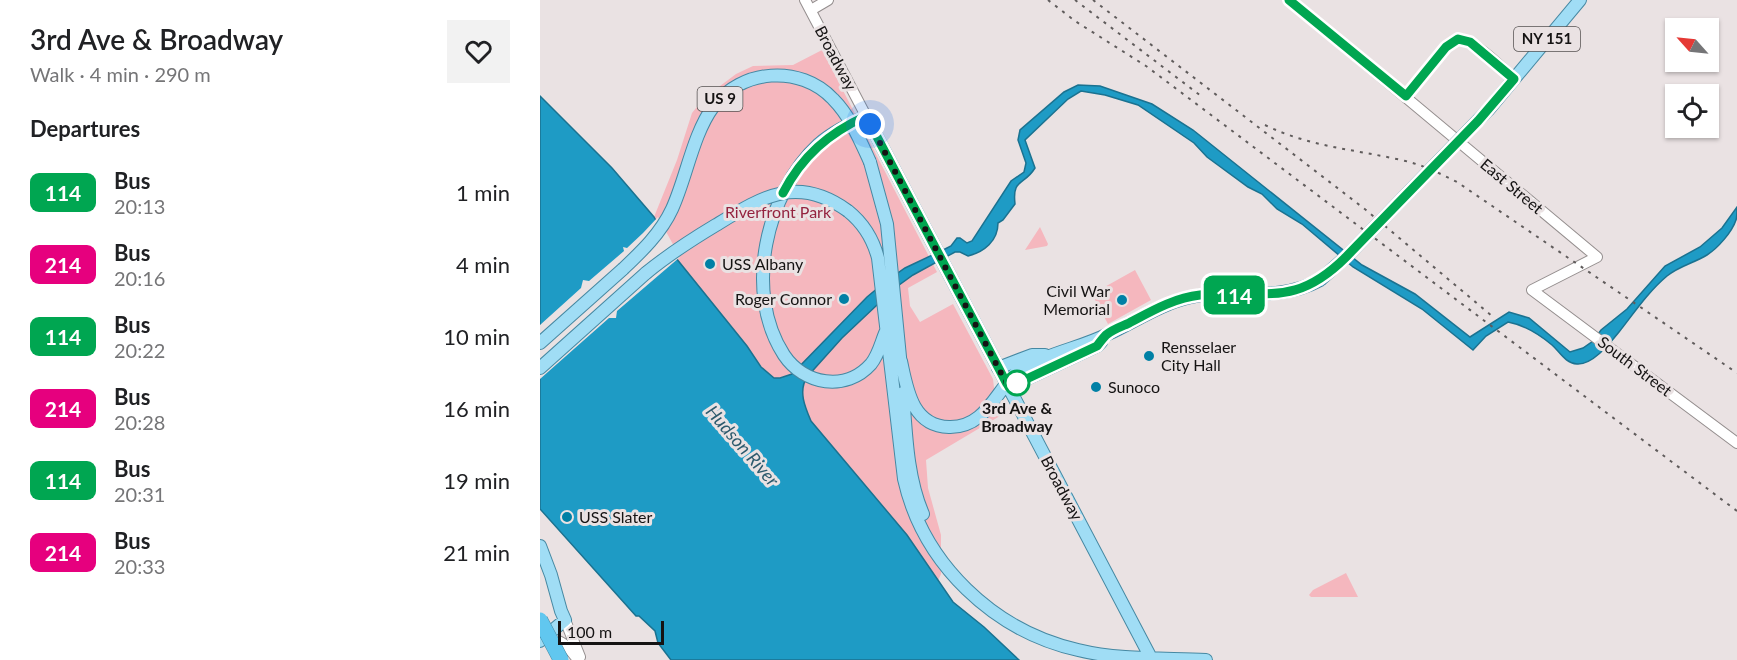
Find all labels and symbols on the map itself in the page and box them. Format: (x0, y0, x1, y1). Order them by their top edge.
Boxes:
north arrow (1665, 18, 1719, 72)
street label: Broadway (812, 22, 862, 94)
road number: NY 151 (1514, 27, 1580, 51)
road number: US 9 (698, 87, 742, 111)
your location (855, 109, 885, 139)
street label: East Street (1477, 154, 1548, 217)
park label: Riverfront Park (725, 202, 832, 221)
place label: USS Albany (722, 254, 804, 273)
marker: USS Albany (703, 257, 717, 271)
line badge: 114 (1200, 276, 1268, 314)
place label: Civil War Memorial (1043, 281, 1110, 318)
place label: Roger Connor (735, 289, 832, 308)
marker: Roger Connor (837, 292, 851, 306)
marker: Civil War Memorial (1115, 293, 1129, 307)
street label: South Street (1595, 332, 1676, 400)
place label: Rensselaer City Hall (1161, 337, 1236, 374)
marker: Rensselaer City Hall (1142, 349, 1156, 363)
marker: 3rd Ave & Broadway (1004, 370, 1030, 396)
place label: Sunoco (1108, 377, 1160, 396)
marker: Sunoco (1089, 380, 1103, 394)
place label: 3rd Ave & Broadway (981, 398, 1053, 435)
water label: Hudson River (702, 401, 784, 491)
street label: Broadway (1038, 452, 1088, 524)
place label: USS Slater (579, 507, 653, 526)
marker: USS Slater (560, 510, 574, 524)
scale bar (558, 618, 664, 646)

